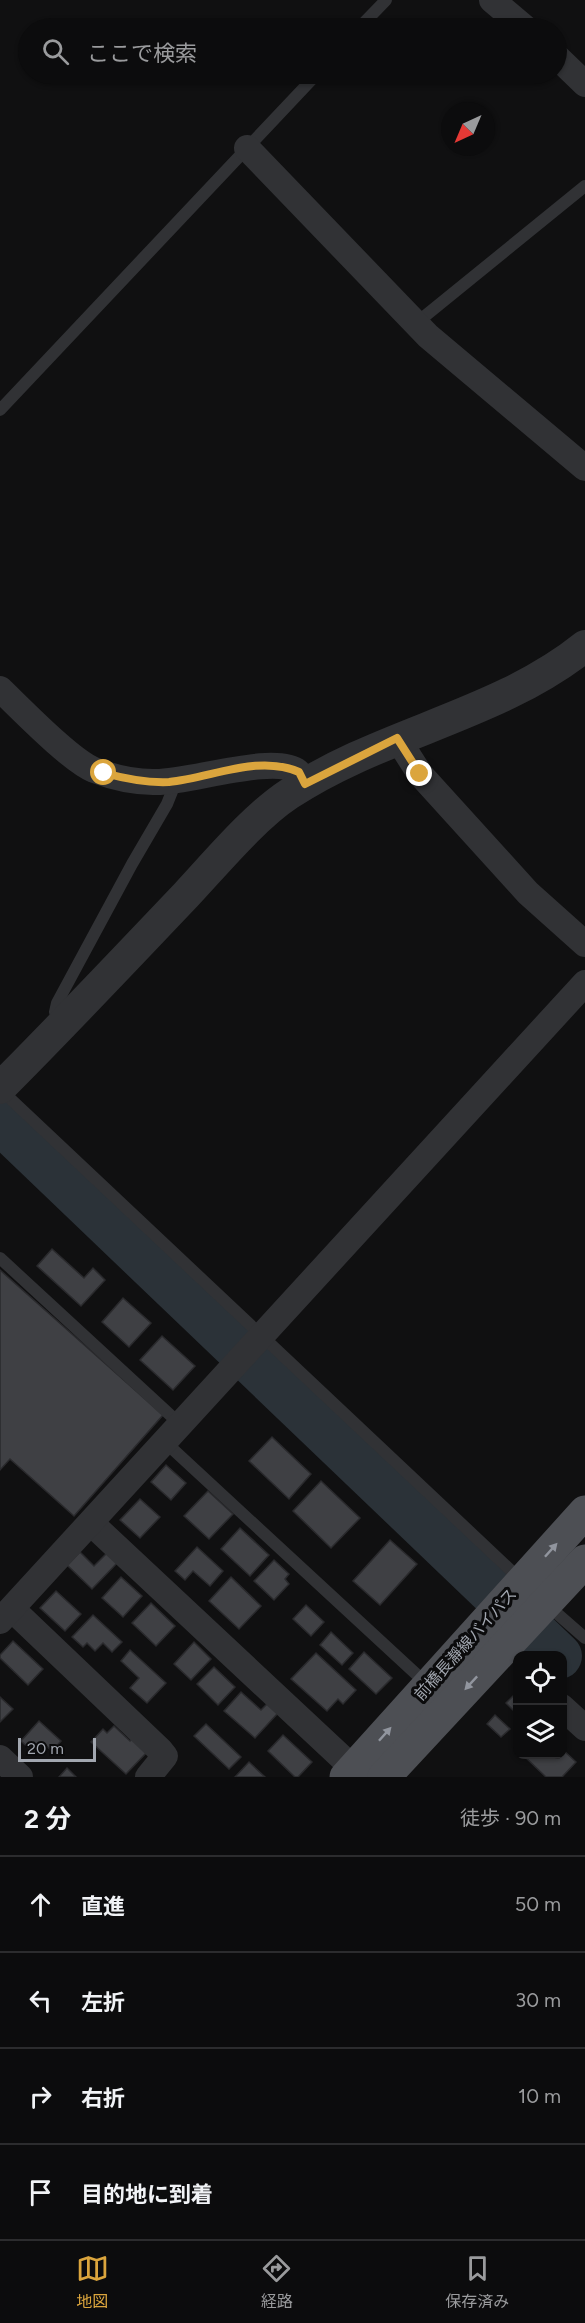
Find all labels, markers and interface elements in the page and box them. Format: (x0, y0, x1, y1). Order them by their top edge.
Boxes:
search box (18, 18, 567, 84)
icon: search (39, 35, 72, 68)
text: ここで検索 (87, 40, 197, 67)
north arrow (441, 102, 495, 156)
route start (90, 759, 116, 785)
route end (406, 760, 432, 786)
one-way arrow (544, 1543, 557, 1558)
street label: 前橋長瀞線バイパス (410, 1585, 521, 1704)
map controls (513, 1651, 567, 1759)
button: locate (513, 1651, 567, 1705)
one-way arrow (465, 1676, 479, 1690)
button: layers (513, 1705, 567, 1759)
one-way arrow (378, 1726, 392, 1741)
scale bar (18, 1735, 96, 1762)
text: 20 m (27, 1739, 64, 1758)
text: 2 分 (24, 1803, 71, 1835)
text: 徒歩 · 90 m (460, 1806, 561, 1830)
icon: ahead (24, 1888, 57, 1921)
text: 50 m (515, 1892, 561, 1916)
text: 直進 (81, 1893, 125, 1920)
icon: left (24, 1984, 57, 2017)
text: 30 m (515, 1988, 561, 2012)
text: 左折 (81, 1989, 125, 2016)
icon: right (24, 2080, 57, 2113)
text: 10 m (518, 2084, 561, 2108)
text: 右折 (81, 2085, 125, 2112)
icon: arrive (24, 2176, 57, 2209)
text: 目的地に到着 (81, 2181, 213, 2208)
tab: 地図 (76, 2252, 109, 2312)
tab: 経路 (260, 2252, 293, 2312)
tab: 保存済み (445, 2252, 509, 2312)

